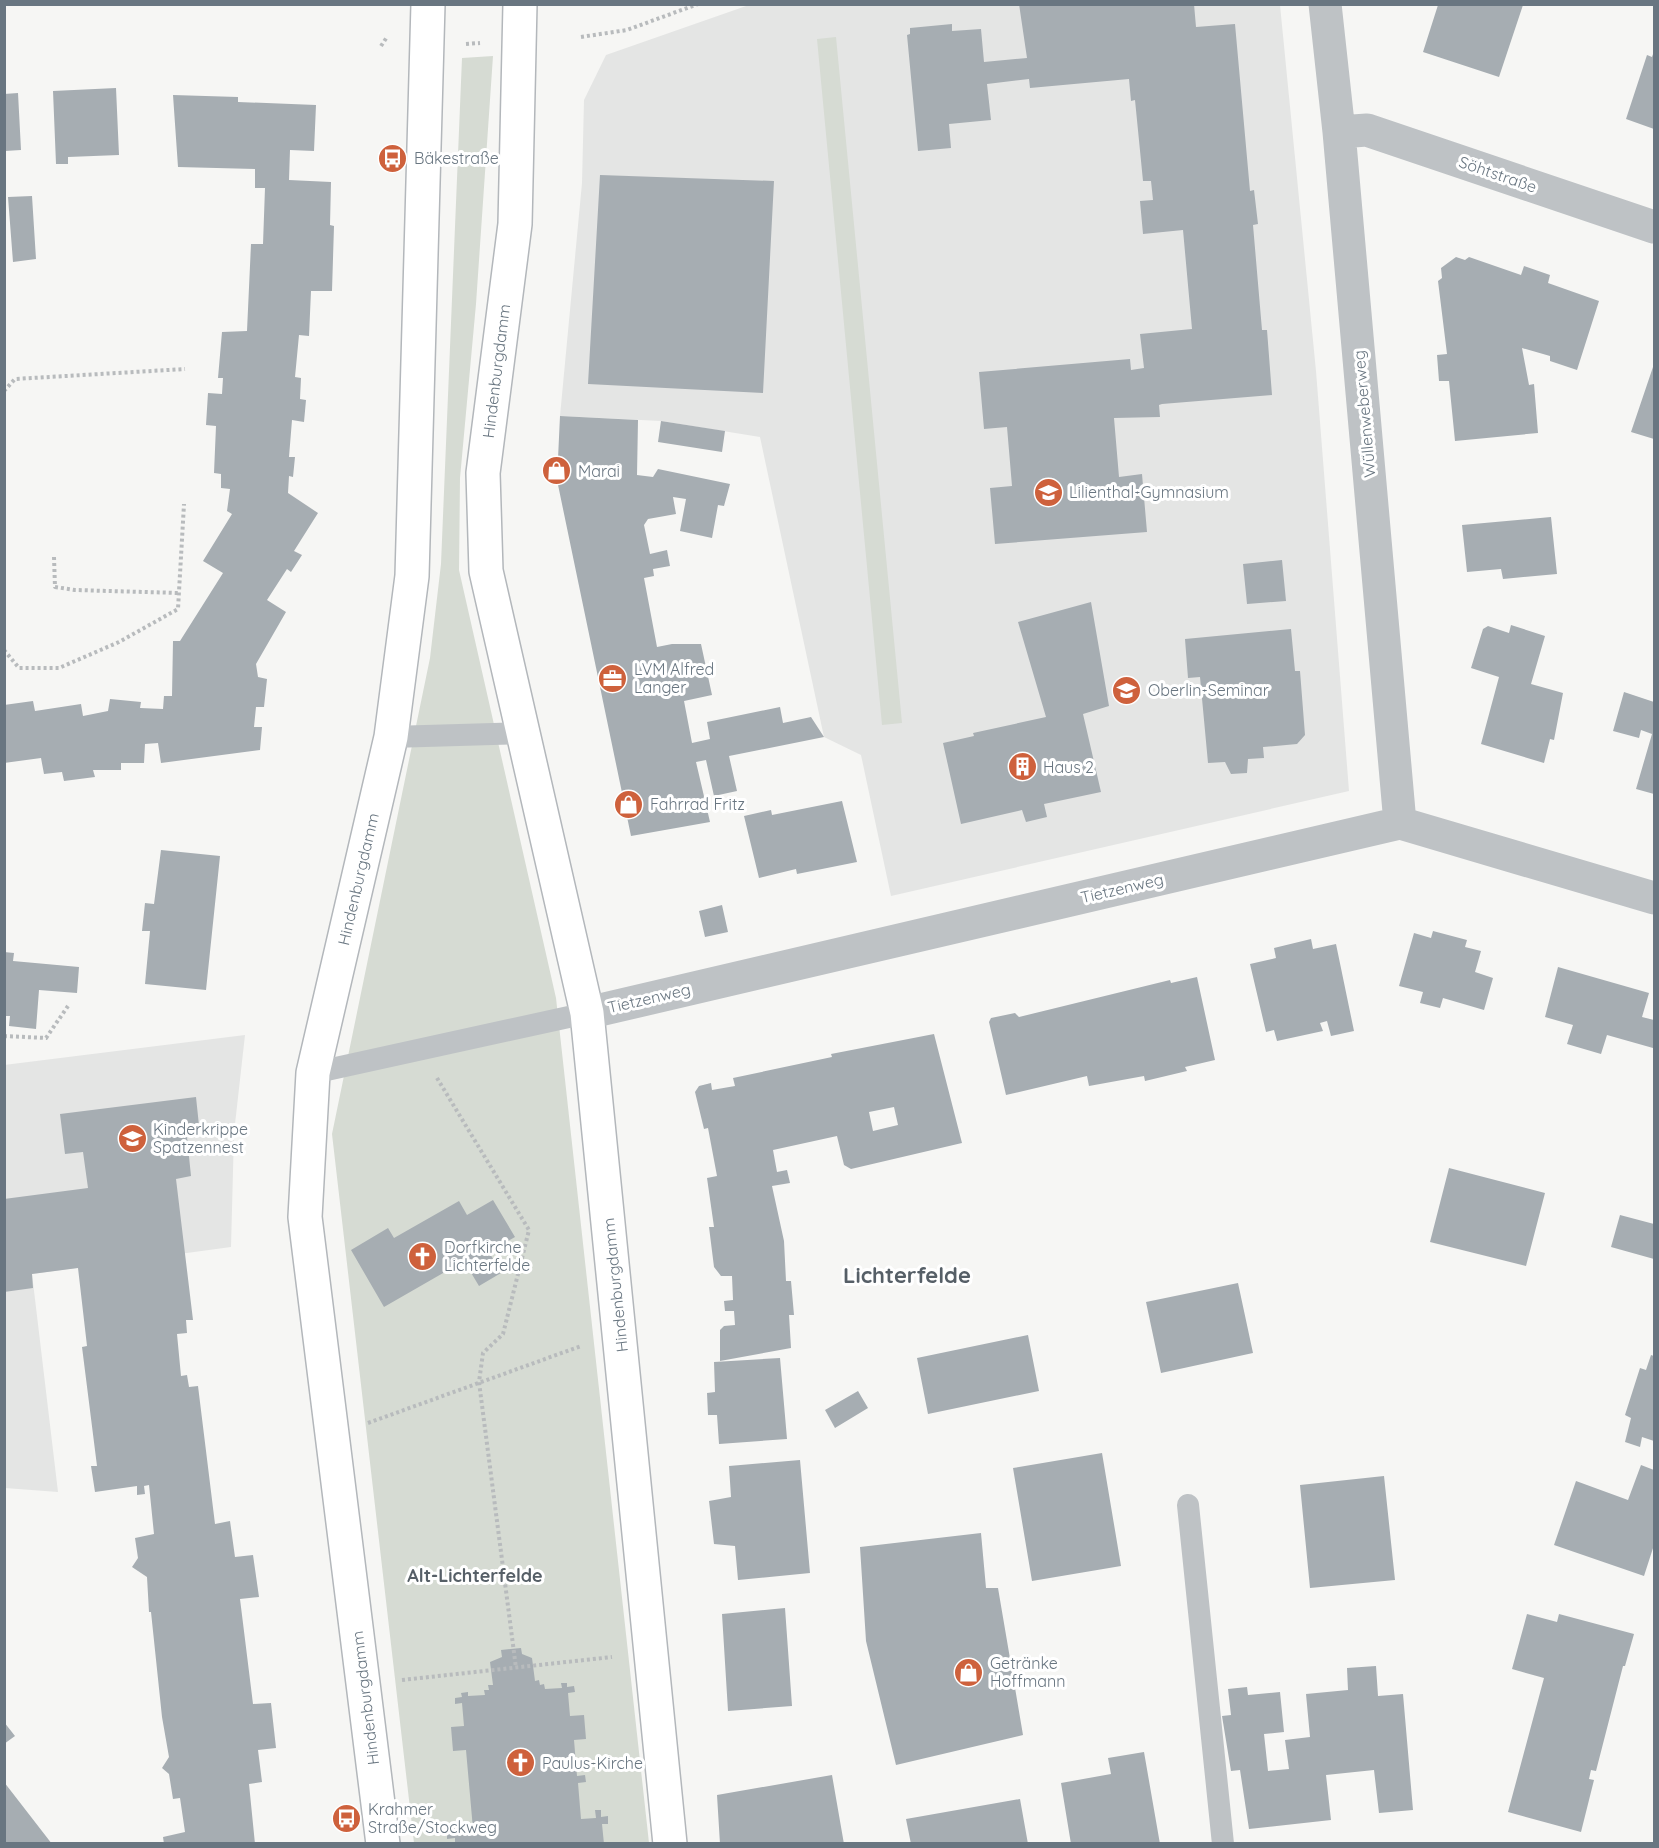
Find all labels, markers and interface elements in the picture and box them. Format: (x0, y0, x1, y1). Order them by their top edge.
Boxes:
bus stop icon: Bäkestraße (377, 142, 409, 174)
place label: Bäkestraße (414, 148, 499, 168)
street label: Söhtstraße (1457, 151, 1539, 197)
street label: Hindenburgdamm (478, 303, 514, 439)
street label: Wüllenweberweg (1348, 350, 1380, 478)
shop icon: Marai (541, 455, 573, 487)
place label: Marai (578, 461, 620, 481)
school or university icon: Lilienthal-Gymnasium (1032, 476, 1064, 508)
place label: Lilienthal-Gymnasium (1069, 482, 1229, 502)
place label: LVM Alfred Langer (634, 659, 714, 697)
office icon: LVM Alfred Langer (597, 662, 629, 694)
school or university icon: Oberlin-Seminar (1111, 674, 1143, 706)
place label: Oberlin-Seminar (1148, 680, 1269, 700)
building icon: Haus 2 (1006, 751, 1038, 783)
place label: Haus 2 (1043, 757, 1094, 777)
shop icon: Fahrrad Fritz (613, 788, 645, 820)
place label: Fahrrad Fritz (650, 794, 745, 814)
street label: Hindenburgdamm (333, 811, 383, 947)
street label: Tietzenweg (1079, 869, 1165, 907)
street label: Tietzenweg (606, 979, 692, 1017)
place label: Kinderkrippe Spatzennest (153, 1119, 248, 1157)
school or university icon: Kinderkrippe Spatzennest (116, 1122, 148, 1154)
street label: Hindenburgdamm (598, 1217, 632, 1353)
place label: Dorfkirche Lichterfelde (444, 1237, 530, 1275)
church icon: Dorfkirche Lichterfelde (407, 1240, 439, 1272)
district label: Lichterfelde (843, 1261, 971, 1289)
district label: Alt-Lichterfelde (407, 1564, 543, 1587)
street label: Hindenburgdamm (347, 1630, 383, 1766)
place label: Getränke Hoffmann (990, 1653, 1066, 1691)
shop icon: Getränke Hoffmann (953, 1656, 985, 1688)
church icon: Paulus-Kirche (505, 1747, 537, 1779)
place label: Paulus-Kirche (542, 1753, 643, 1773)
place label: Krahmer Straße/Stockweg (368, 1799, 497, 1837)
bus stop icon: Krahmer Straße/Stockweg (331, 1802, 363, 1834)

